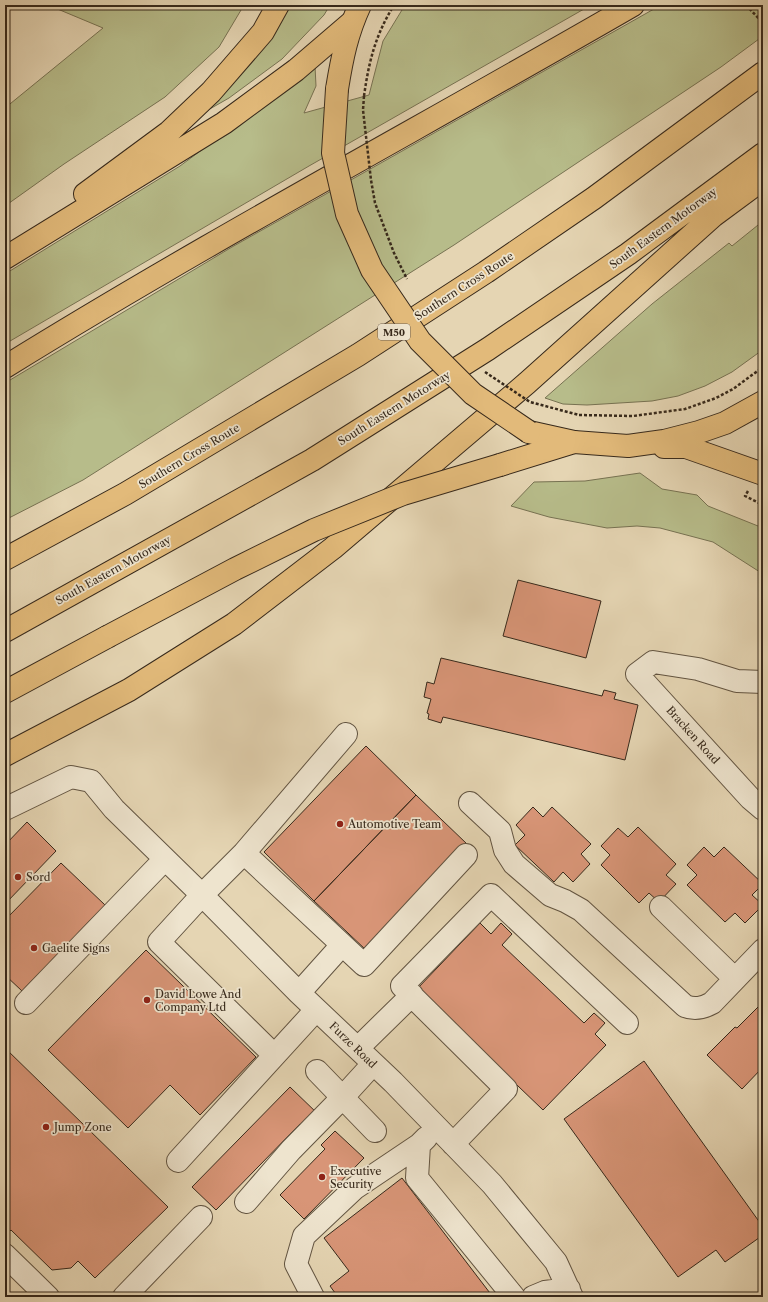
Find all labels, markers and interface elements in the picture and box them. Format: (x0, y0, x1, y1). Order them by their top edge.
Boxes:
street label: South Eastern Motorway (606, 184, 720, 272)
street label: Southern Cross Route (412, 249, 516, 323)
road number: M50 (378, 324, 410, 340)
street label: South Eastern Motorway (335, 367, 453, 448)
street label: Southern Cross Route (136, 420, 242, 492)
street label: South Eastern Motorway (53, 532, 174, 608)
street label: Bracken Road (663, 703, 723, 767)
place label: Automotive Team (347, 817, 442, 831)
marker: Automotive Team (335, 819, 345, 829)
place label: Sord (26, 870, 51, 884)
marker: Sord (13, 872, 23, 882)
place label: Gaelite Signs (42, 941, 110, 955)
marker: Gaelite Signs (29, 943, 39, 953)
place label: David Lowe And Company Ltd (155, 987, 241, 1014)
marker: David Lowe And Company Ltd (142, 995, 152, 1005)
street label: Furze Road (326, 1019, 380, 1071)
place label: Jump Zone (52, 1120, 112, 1134)
marker: Jump Zone (41, 1122, 51, 1132)
place label: Executive Security (330, 1164, 381, 1191)
marker: Executive Security (317, 1172, 327, 1182)

